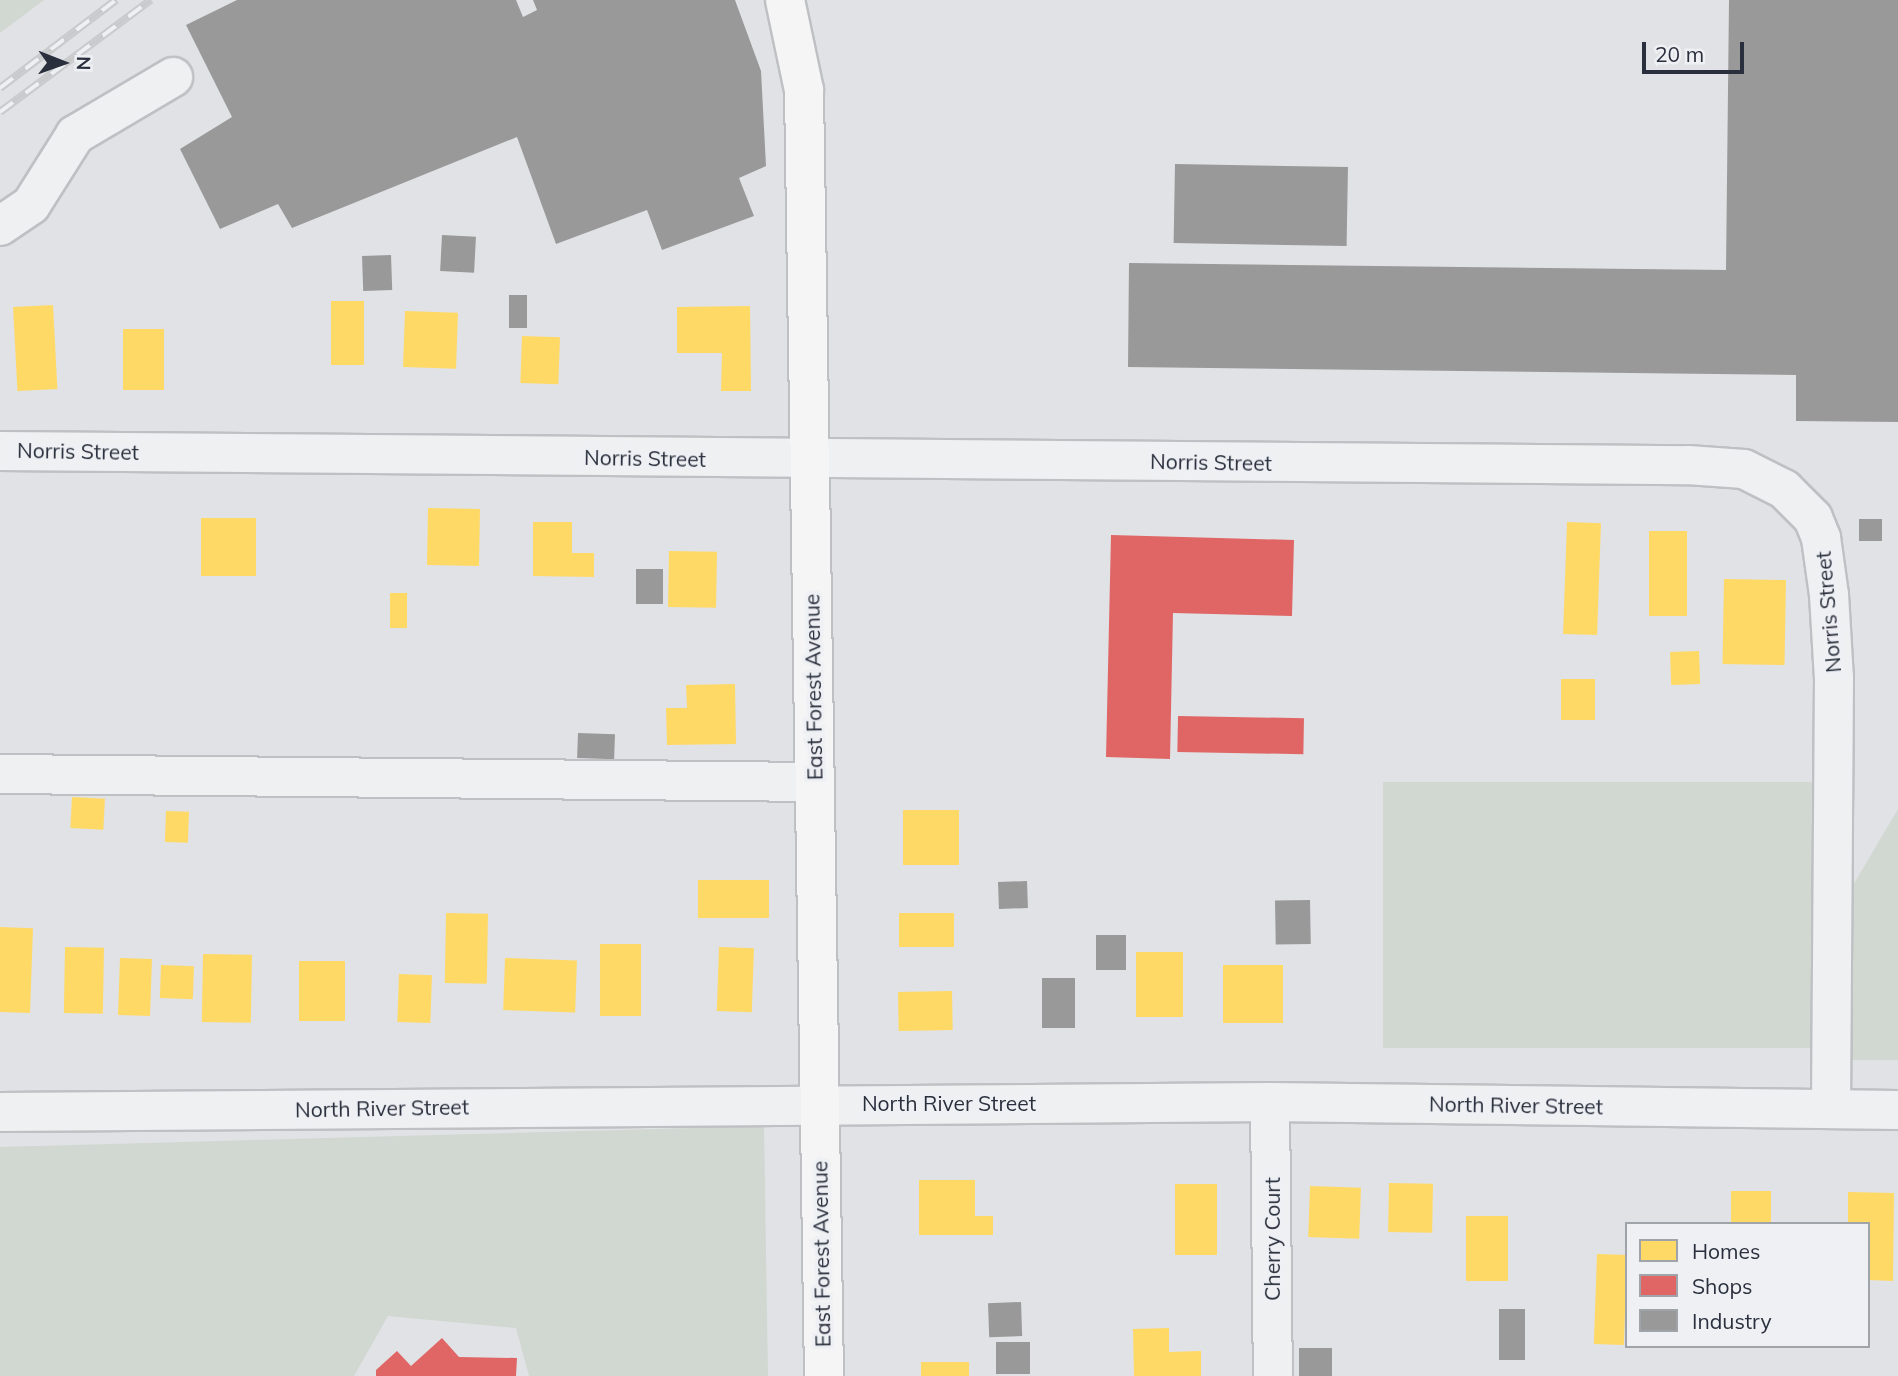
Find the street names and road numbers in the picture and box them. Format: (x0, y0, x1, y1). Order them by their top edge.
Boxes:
street label: Norris Street (17, 437, 139, 465)
street label: Norris Street (584, 444, 706, 472)
street label: Norris Street (1150, 448, 1272, 476)
street label: Norris Street (1810, 550, 1846, 674)
street label: East Forest Avenue (799, 594, 827, 780)
street label: North River Street (862, 1090, 1036, 1116)
street label: North River Street (1429, 1091, 1603, 1119)
street label: North River Street (295, 1094, 469, 1122)
street label: East Forest Avenue (807, 1161, 835, 1347)
street label: Cherry Court (1259, 1177, 1285, 1301)

